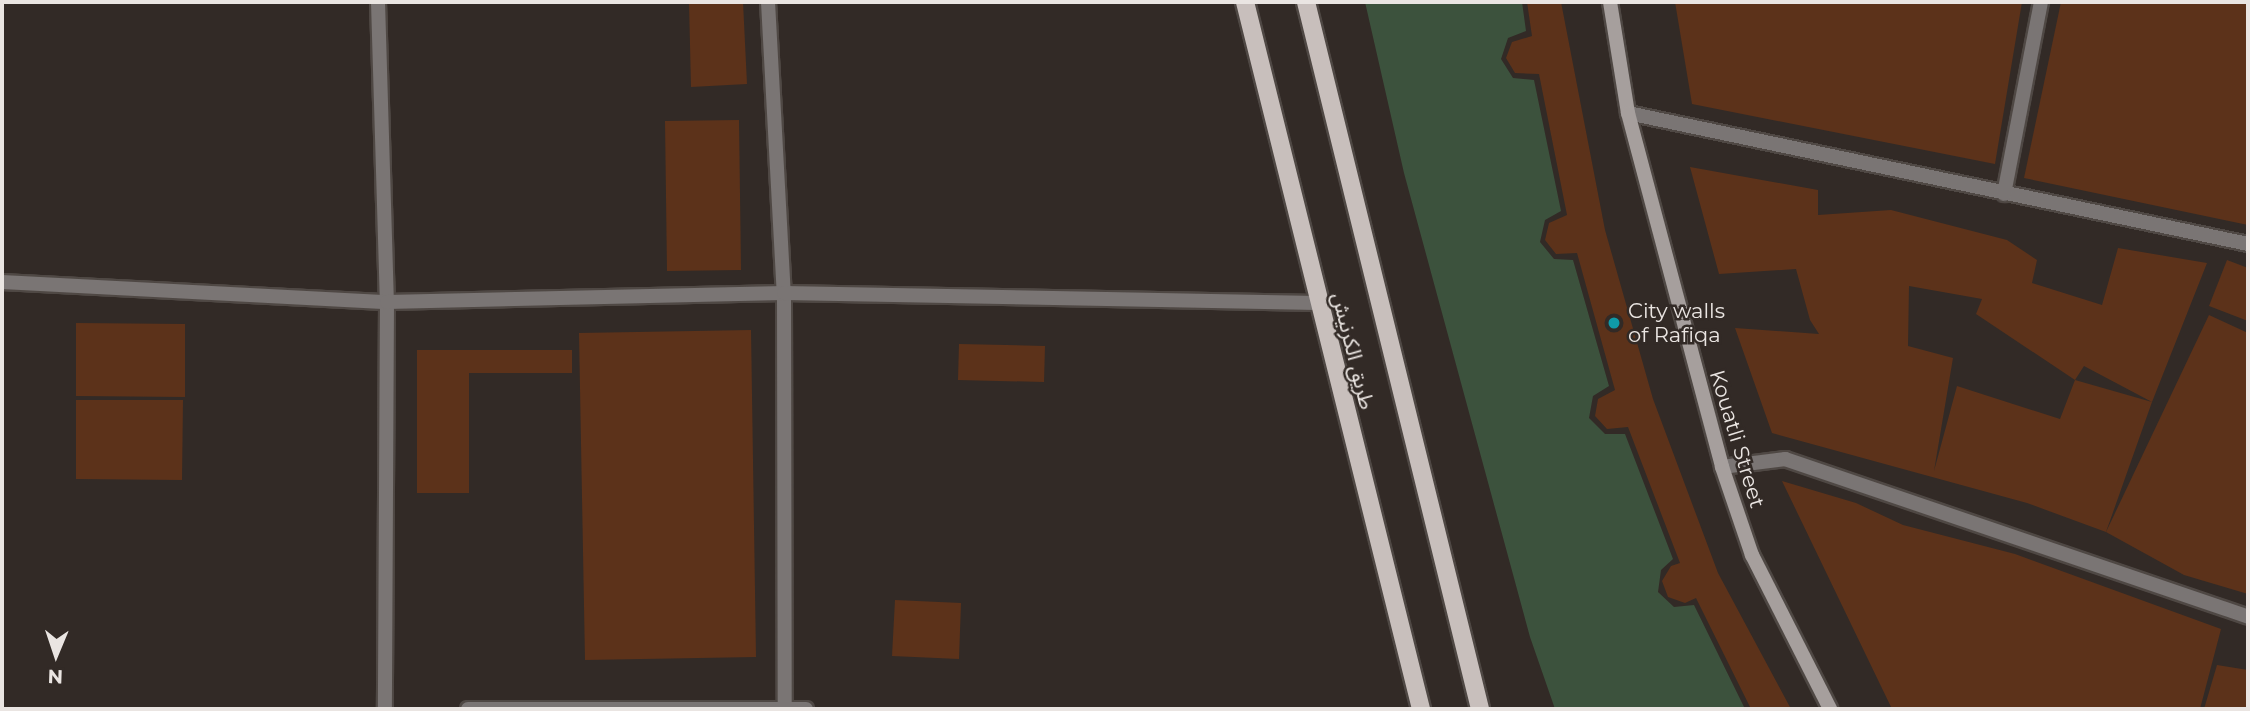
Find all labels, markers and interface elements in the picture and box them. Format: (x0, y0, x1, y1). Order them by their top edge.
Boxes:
street label: طريق الكرنيش (1326, 290, 1380, 412)
place label: City walls of Rafiqa (1628, 298, 1725, 348)
marker: City walls of Rafiqa (1606, 315, 1622, 331)
street label: Kouatli Street (1704, 367, 1770, 511)
north arrow (21, 620, 91, 690)
text: N (47, 665, 63, 688)

